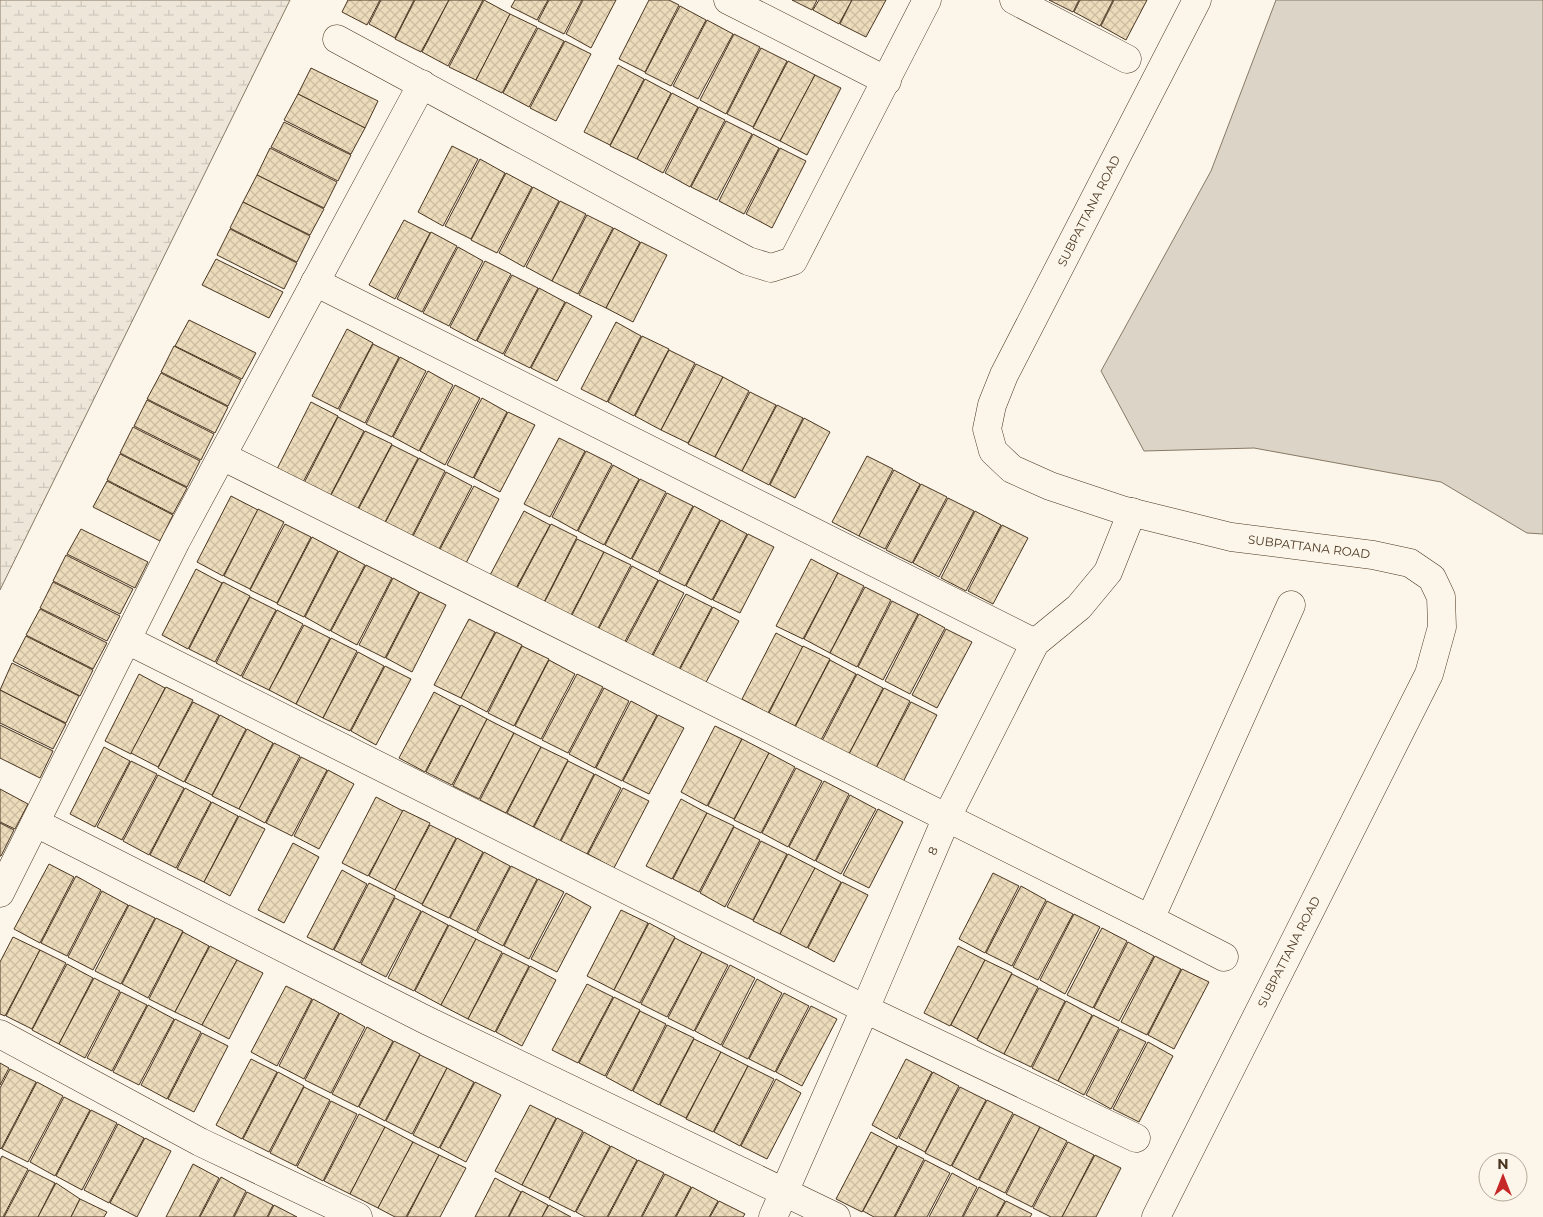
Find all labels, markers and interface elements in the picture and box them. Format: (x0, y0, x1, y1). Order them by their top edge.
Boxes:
street label: SUBPATTANA ROAD (1054, 153, 1123, 269)
street label: SUBPATTANA ROAD (1247, 532, 1371, 561)
street label: 8 (924, 844, 941, 857)
street label: SUBPATTANA ROAD (1254, 894, 1323, 1010)
north arrow (1478, 1152, 1528, 1202)
text: N (1497, 1155, 1509, 1173)

